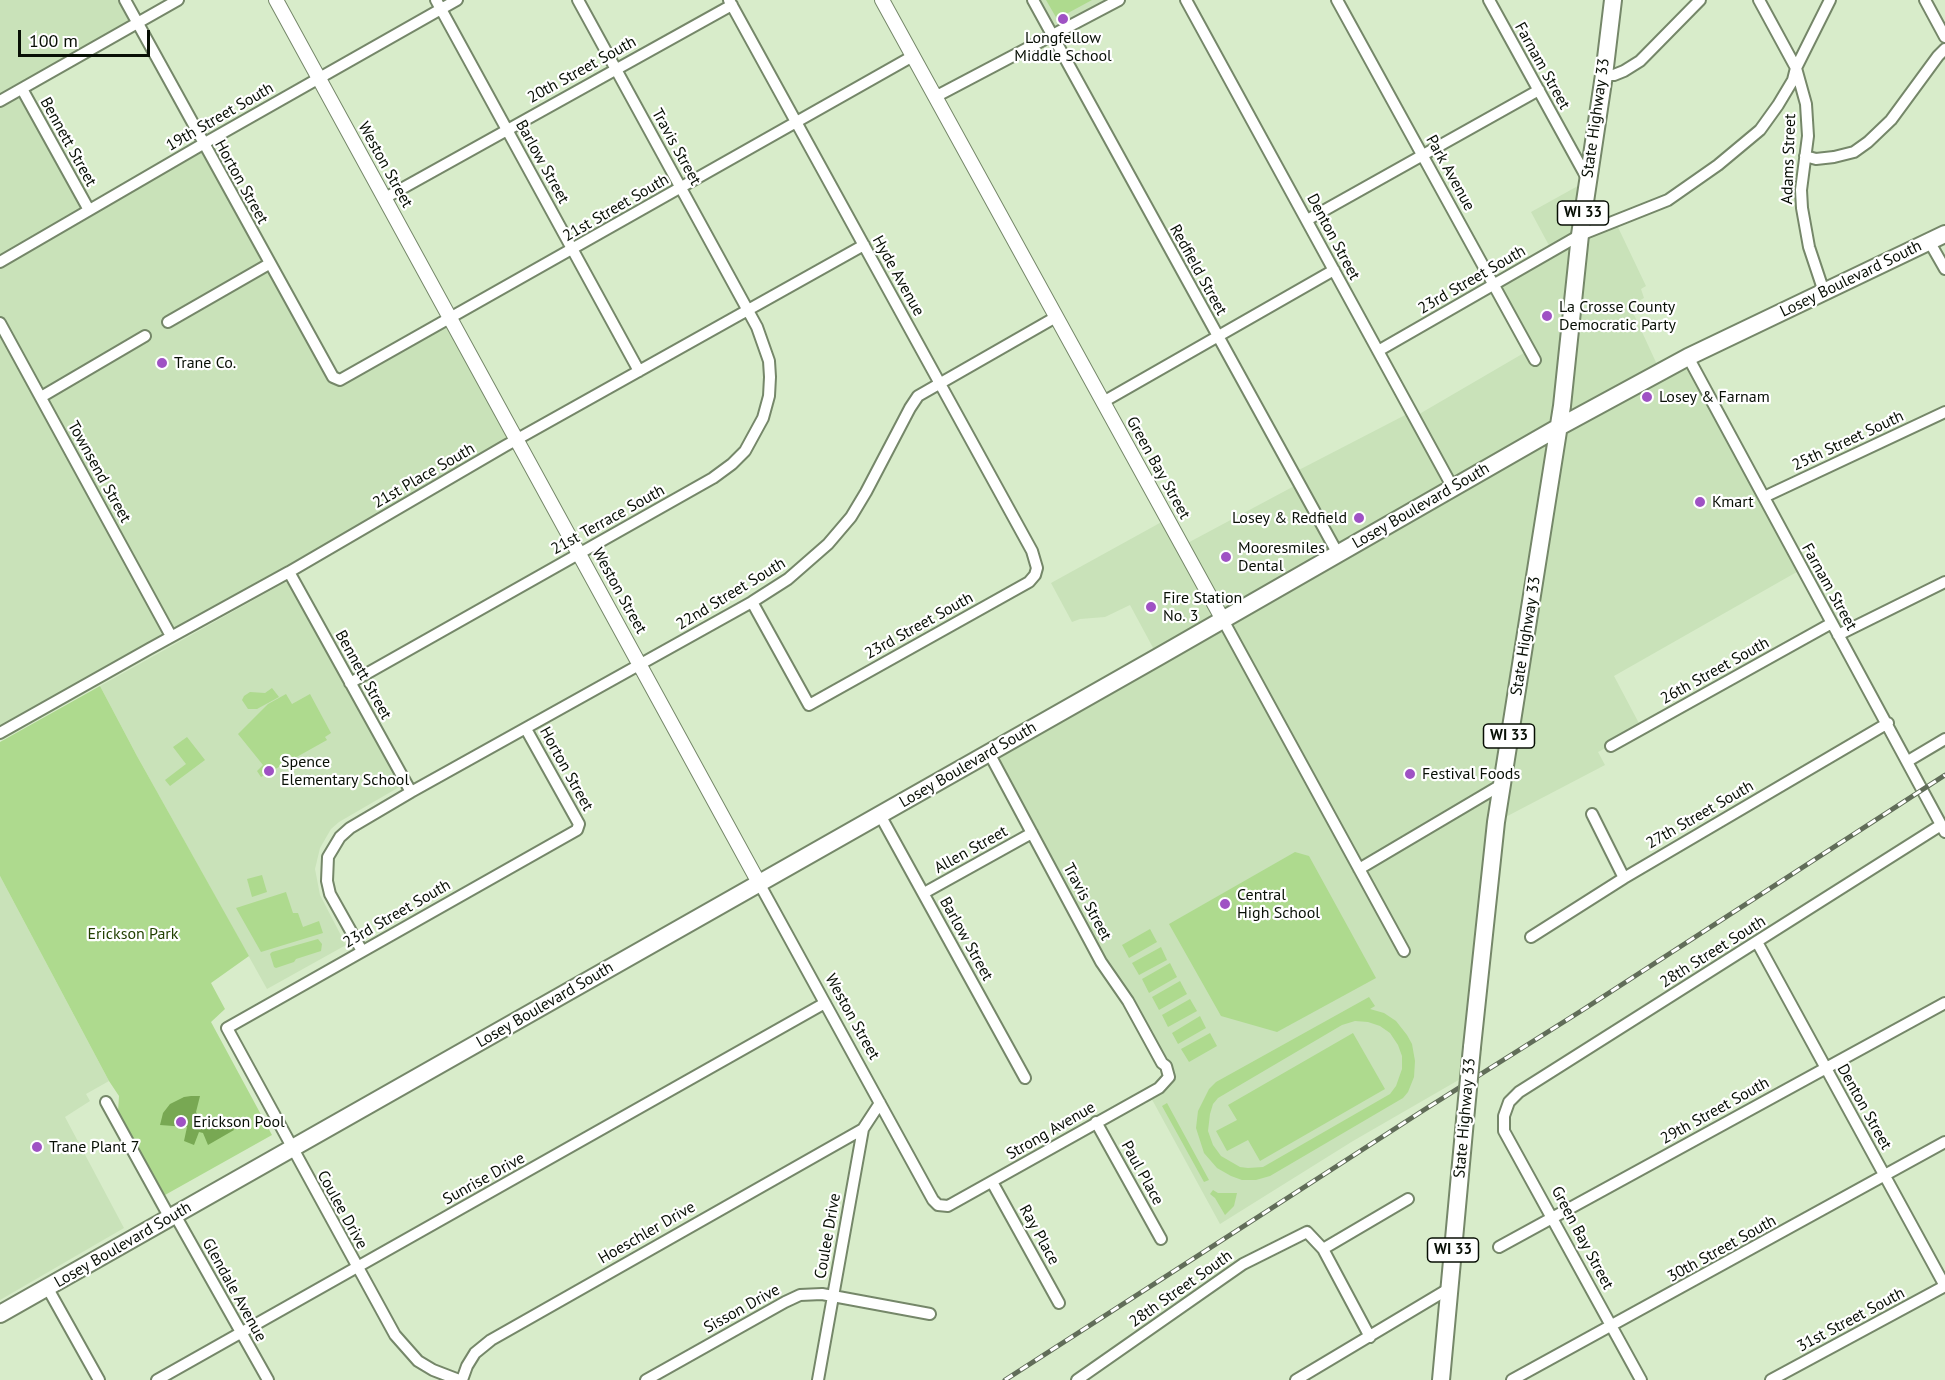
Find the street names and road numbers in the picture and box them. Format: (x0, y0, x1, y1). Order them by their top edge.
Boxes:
street label: Farnam Street (1510, 19, 1574, 113)
street label: 20th Street South (524, 32, 640, 108)
street label: State Highway 33 (1578, 57, 1614, 179)
street label: 19th Street South (163, 78, 277, 156)
street label: Bennett Street (36, 94, 100, 190)
street label: Travis Street (647, 105, 705, 189)
street label: Adams Street (1778, 113, 1800, 205)
street label: Barlow Street (511, 117, 573, 207)
street label: Weston Street (354, 119, 416, 211)
street label: Park Avenue (1421, 132, 1479, 214)
street label: Horton Street (210, 137, 272, 227)
street label: 21st Street South (560, 170, 672, 246)
street label: Denton Street (1302, 191, 1364, 283)
road number: WI 33 (1558, 201, 1608, 225)
street label: Redfield Street (1165, 221, 1231, 319)
street label: Hyde Avenue (868, 232, 928, 320)
street label: Losey Boulevard South (1777, 236, 1925, 322)
street label: 23rd Street South (1415, 241, 1529, 319)
street label: 25th Street South (1789, 407, 1907, 475)
street label: Green Bay Street (1122, 413, 1194, 523)
street label: Townsend Street (63, 418, 135, 526)
street label: 21st Place South (370, 439, 478, 513)
street label: Losey Boulevard South (1349, 459, 1493, 553)
street label: 21st Terrace South (548, 481, 668, 559)
street label: Farnam Street (1797, 540, 1861, 634)
street label: Weston Street (588, 545, 650, 637)
street label: 22nd Street South (673, 554, 789, 634)
street label: State Highway 33 (1507, 575, 1545, 697)
street label: 23rd Street South (862, 588, 976, 664)
street label: Bennett Street (331, 627, 395, 723)
street label: 26th Street South (1657, 633, 1773, 709)
street label: Losey Boulevard South (896, 718, 1040, 812)
street label: Horton Street (535, 724, 597, 814)
road number: WI 33 (1484, 724, 1534, 748)
street label: 27th Street South (1643, 777, 1757, 853)
street label: Allen Street (931, 822, 1011, 878)
street label: Travis Street (1059, 860, 1115, 944)
street label: 23rd Street South (340, 875, 454, 953)
street label: Barlow Street (935, 894, 997, 984)
street label: 28th Street South (1657, 912, 1769, 992)
street label: Losey Boulevard South (473, 958, 617, 1052)
street label: Weston Street (821, 971, 883, 1063)
street label: State Highway 33 (1450, 1057, 1480, 1179)
street label: Denton Street (1833, 1061, 1895, 1153)
street label: 29th Street South (1657, 1073, 1773, 1149)
street label: Strong Avenue (1003, 1098, 1099, 1164)
street label: Paul Place (1117, 1138, 1167, 1208)
street label: Sunrise Drive (440, 1149, 528, 1209)
street label: Coulee Drive (313, 1167, 371, 1253)
street label: Green Bay Street (1547, 1183, 1617, 1293)
street label: Coulee Drive (811, 1192, 845, 1280)
street label: Losey Boulevard South (51, 1198, 195, 1292)
street label: Hoeschler Drive (595, 1198, 699, 1268)
street label: Ray Place (1015, 1202, 1063, 1268)
street label: 30th Street South (1664, 1211, 1780, 1287)
street label: Glendale Avenue (198, 1235, 270, 1345)
road number: WI 33 (1428, 1238, 1478, 1262)
street label: 28th Street South (1126, 1246, 1236, 1332)
street label: Sisson Drive (701, 1280, 783, 1338)
street label: 31st Street South (1794, 1284, 1908, 1356)

